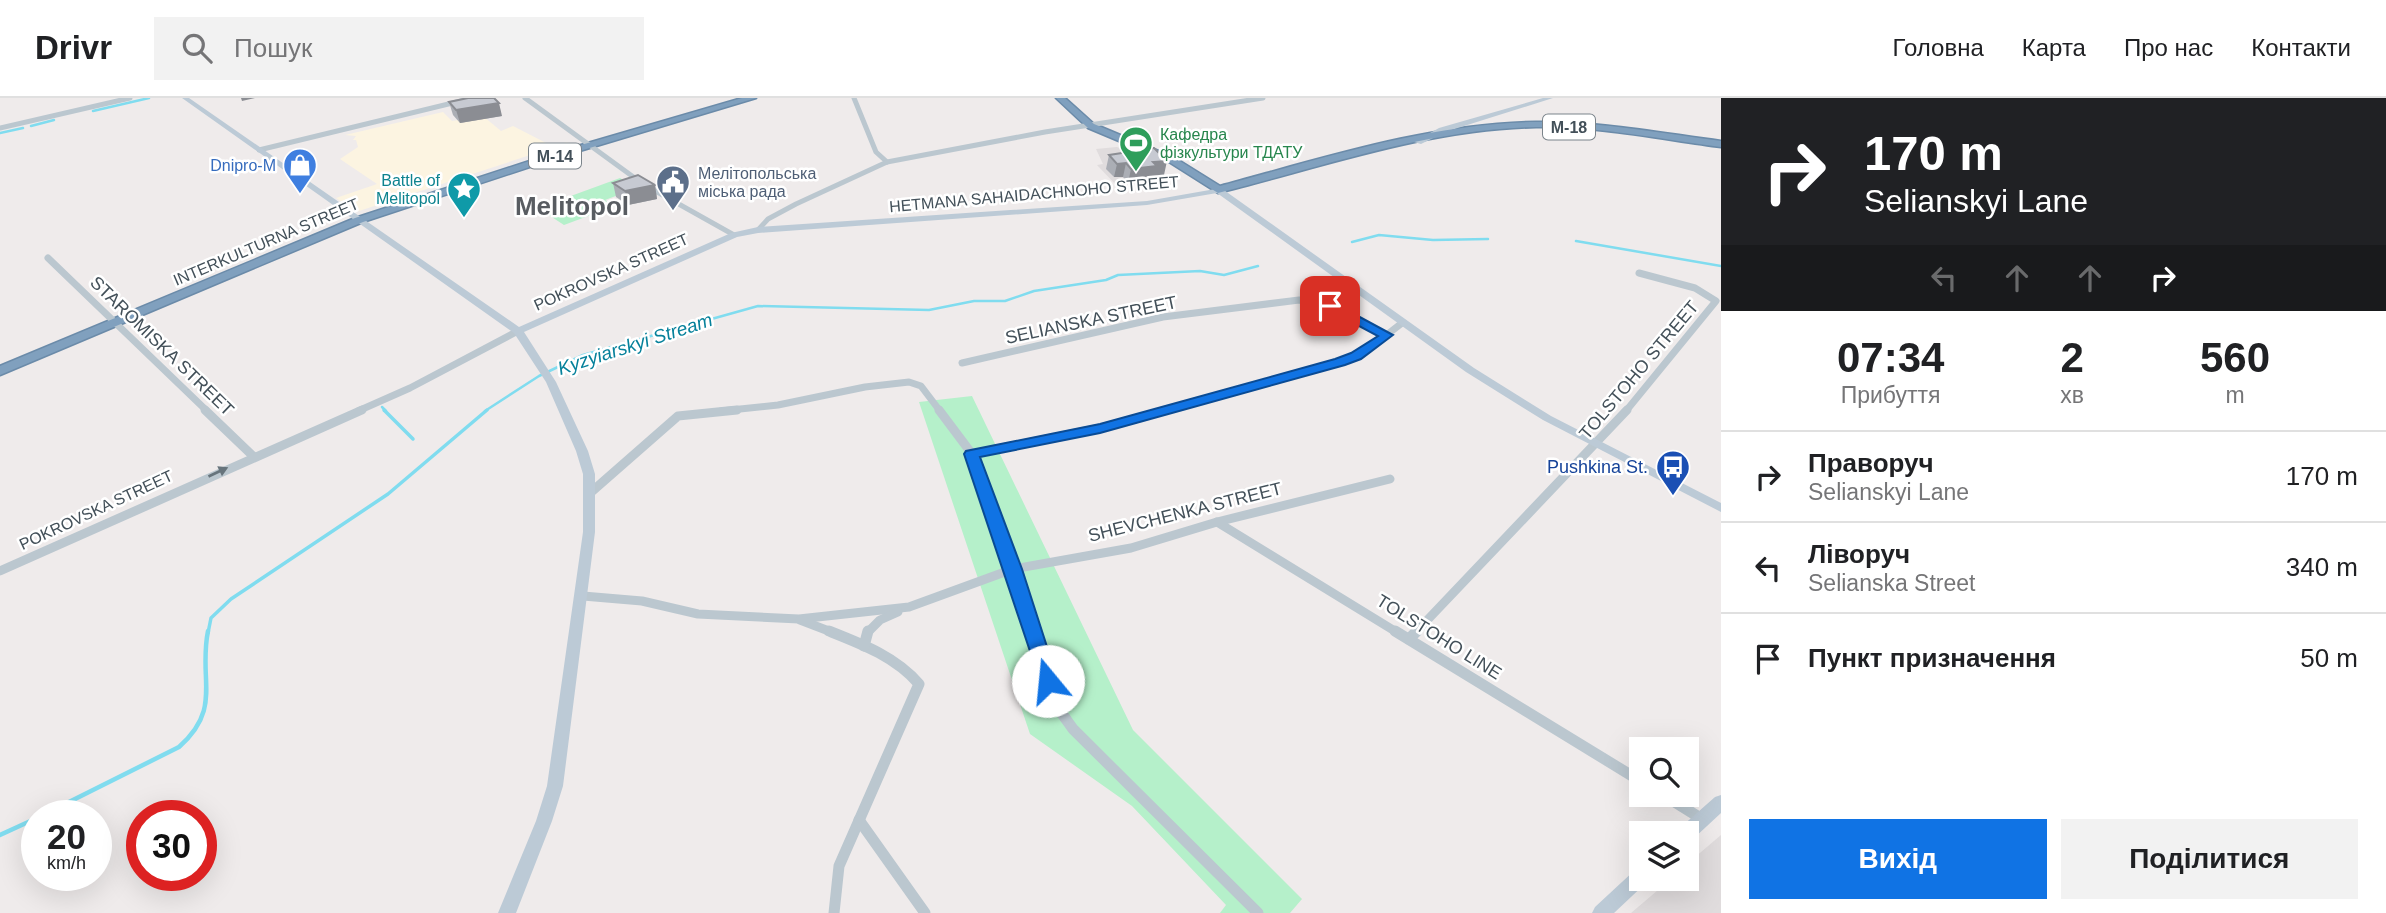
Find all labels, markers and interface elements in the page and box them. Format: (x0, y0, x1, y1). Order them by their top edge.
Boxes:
search box (154, 17, 644, 80)
text: Drivr (35, 29, 112, 66)
icon: search (178, 29, 216, 67)
text: Пошук (234, 33, 312, 63)
text: Головна (1893, 34, 1984, 61)
text: Карта (2022, 34, 2086, 61)
text: Про нас (2124, 34, 2213, 61)
text: Контакти (2251, 34, 2351, 61)
road number: М-18 (1543, 115, 1595, 140)
sports icon: Кафедра фізкультури ТДАТУ (1117, 124, 1155, 173)
place label: Кафедра фізкультури ТДАТУ (1160, 126, 1303, 161)
icon: right (1749, 126, 1840, 217)
text: 170 m (1864, 126, 2003, 180)
road number: М-14 (529, 144, 581, 169)
shop icon: Dnipro-M (281, 146, 319, 195)
place label: Dnipro-M (210, 157, 276, 174)
public building icon: Мелітопольська міська рада (654, 163, 692, 212)
place label: Мелітопольська міська рада (698, 165, 816, 200)
place icon: Battle of Melitopol (445, 170, 483, 219)
place label: Battle of Melitopol (376, 172, 441, 207)
street label: HETMANA SAHAIDACHNOHO STREET (888, 173, 1180, 215)
text: Selianskyi Lane (1864, 183, 2088, 219)
district label: Melitopol (515, 191, 629, 221)
street label: INTERKULTURNA STREET (171, 195, 361, 289)
street label: POKROVSKA STREET (531, 230, 691, 314)
icon: left (1925, 259, 1963, 297)
icon: ahead (1998, 259, 2036, 297)
icon: ahead (2071, 259, 2109, 297)
icon: right (2144, 259, 2182, 297)
street label: STAROMISKA STREET (86, 272, 238, 420)
pin (1300, 276, 1360, 336)
icon: arrive (1311, 287, 1349, 325)
street label: SELIANSKA STREET (1003, 292, 1179, 348)
street label: TOLSTOHO STREET (1575, 297, 1703, 443)
water label: Kyzyiarskyi Stream (555, 309, 715, 379)
text: 07:34 (1837, 334, 1944, 381)
text: 2 (2060, 334, 2084, 381)
text: 560 (2200, 334, 2270, 381)
text: Прибуття (1841, 382, 1941, 408)
text: хв (2060, 382, 2084, 408)
text: m (2225, 382, 2245, 408)
bus stop icon: Pushkina St. (1654, 448, 1692, 497)
text: Праворуч (1808, 448, 1934, 478)
place label: Pushkina St. (1547, 457, 1648, 477)
icon: right (1749, 458, 1787, 496)
text: 170 m (2286, 461, 2358, 491)
one-way arrow (208, 466, 228, 478)
street label: POKROVSKA STREET (17, 467, 176, 553)
street label: SHEVCHENKA STREET (1086, 478, 1284, 546)
text: Selianskyi Lane (1808, 479, 1969, 505)
text: Ліворуч (1808, 539, 1910, 569)
icon: left (1749, 549, 1787, 587)
text: 340 m (2286, 552, 2358, 582)
text: Selianska Street (1808, 570, 1975, 596)
street label: TOLSTOHO LINE (1373, 591, 1505, 683)
icon: arrive (1749, 640, 1787, 678)
text: Пункт призначення (1808, 643, 2056, 673)
text: 50 m (2300, 643, 2358, 673)
position arrow (1011, 644, 1085, 718)
map controls (1629, 737, 1699, 891)
button: search (1629, 737, 1699, 807)
speed limit sign: 30 (126, 800, 217, 891)
text: 20 (47, 817, 86, 856)
button: Вихід (1749, 819, 2047, 899)
button: Поділитися (2061, 819, 2358, 899)
button: layers (1629, 821, 1699, 891)
text: km/h (47, 853, 86, 873)

